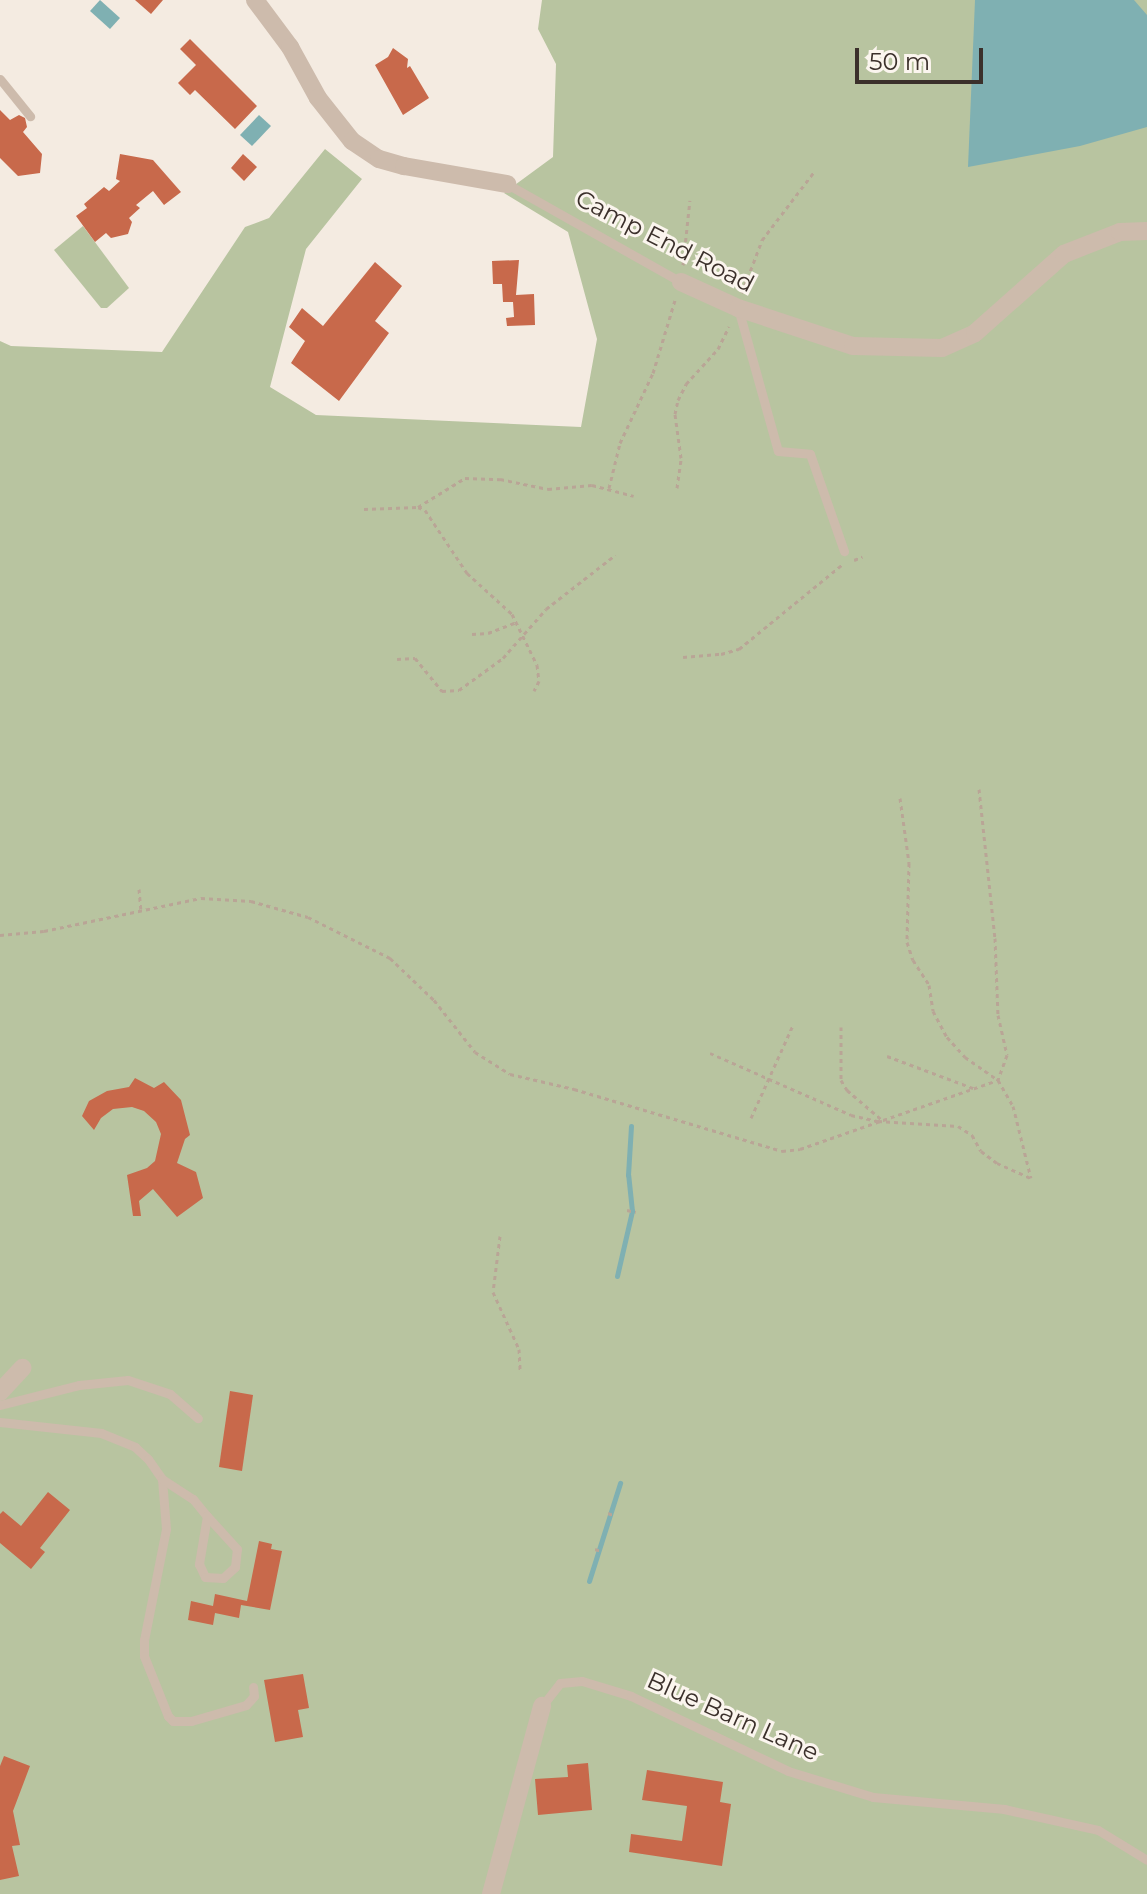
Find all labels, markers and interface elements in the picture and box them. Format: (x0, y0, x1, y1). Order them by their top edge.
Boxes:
scale bar (859, 32, 987, 82)
text: 50 m (869, 47, 930, 76)
street label: Camp End Road (571, 184, 759, 298)
street label: Blue Barn Lane (643, 1665, 823, 1767)

